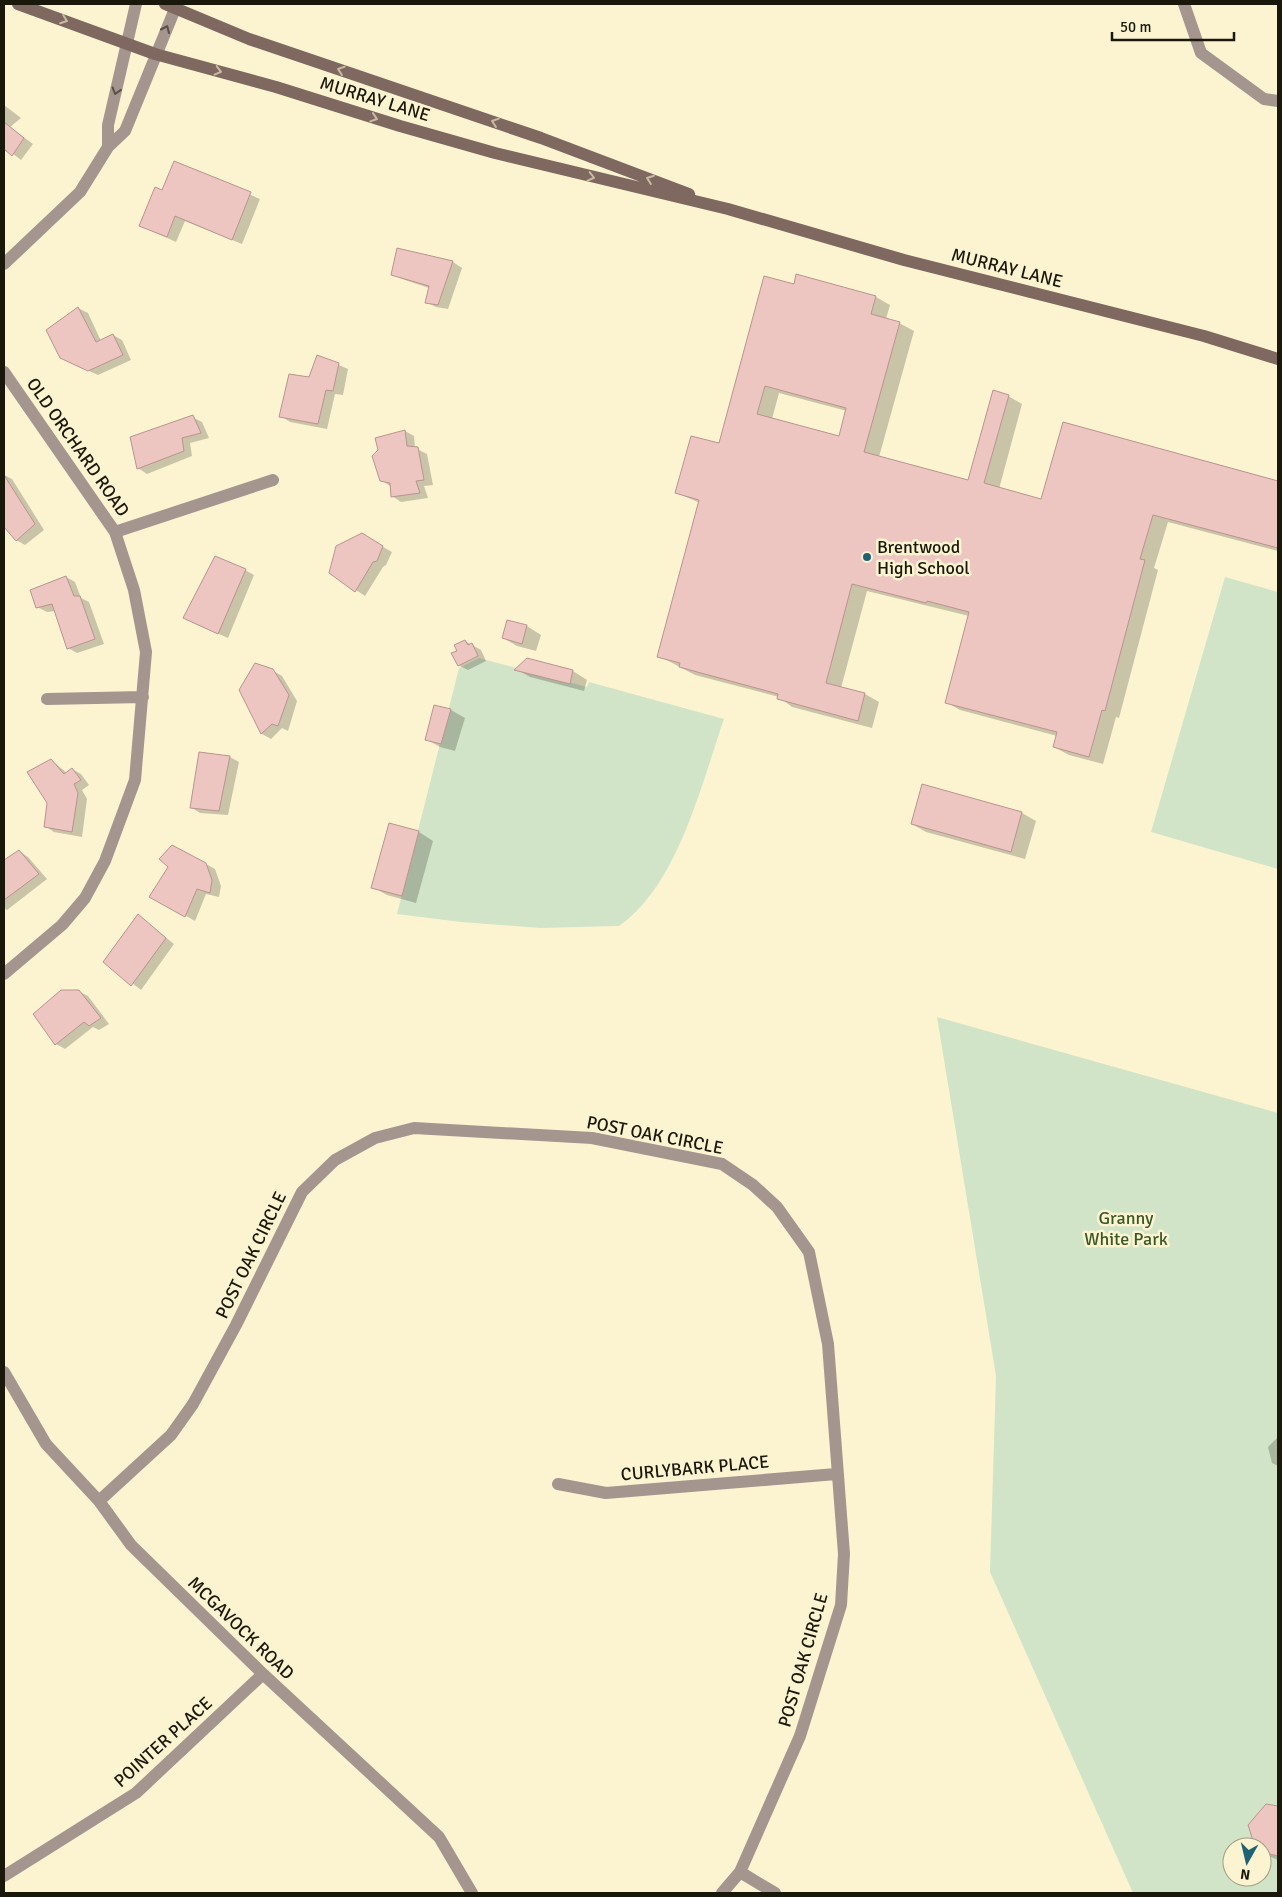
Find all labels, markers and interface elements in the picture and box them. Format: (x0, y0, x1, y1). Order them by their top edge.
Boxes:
scale bar (1112, 10, 1234, 42)
one-way arrow (59, 14, 68, 24)
text: 50 m (1120, 18, 1151, 36)
one-way arrow (159, 25, 170, 34)
one-way arrow (214, 65, 223, 76)
one-way arrow (337, 66, 345, 76)
street label: MURRAY LANE (317, 72, 433, 126)
one-way arrow (112, 86, 122, 94)
one-way arrow (369, 112, 378, 122)
one-way arrow (491, 118, 499, 128)
one-way arrow (587, 171, 595, 181)
one-way arrow (646, 175, 654, 185)
street label: MURRAY LANE (949, 244, 1065, 292)
street label: OLD ORCHARD ROAD (22, 373, 134, 521)
place label: Brentwood High School (877, 536, 970, 579)
marker: Brentwood High School (861, 551, 873, 563)
street label: POST OAK CIRCLE (585, 1111, 725, 1159)
street label: POST OAK CIRCLE (211, 1188, 291, 1322)
park label: Granny White Park (1084, 1207, 1168, 1250)
street label: CURLYBARK PLACE (620, 1451, 770, 1485)
street label: MCGAVOCK ROAD (183, 1572, 299, 1684)
street label: POST OAK CIRCLE (773, 1590, 833, 1730)
street label: POINTER PLACE (109, 1692, 217, 1792)
north arrow (1222, 1837, 1272, 1887)
text: N (1239, 1865, 1251, 1883)

